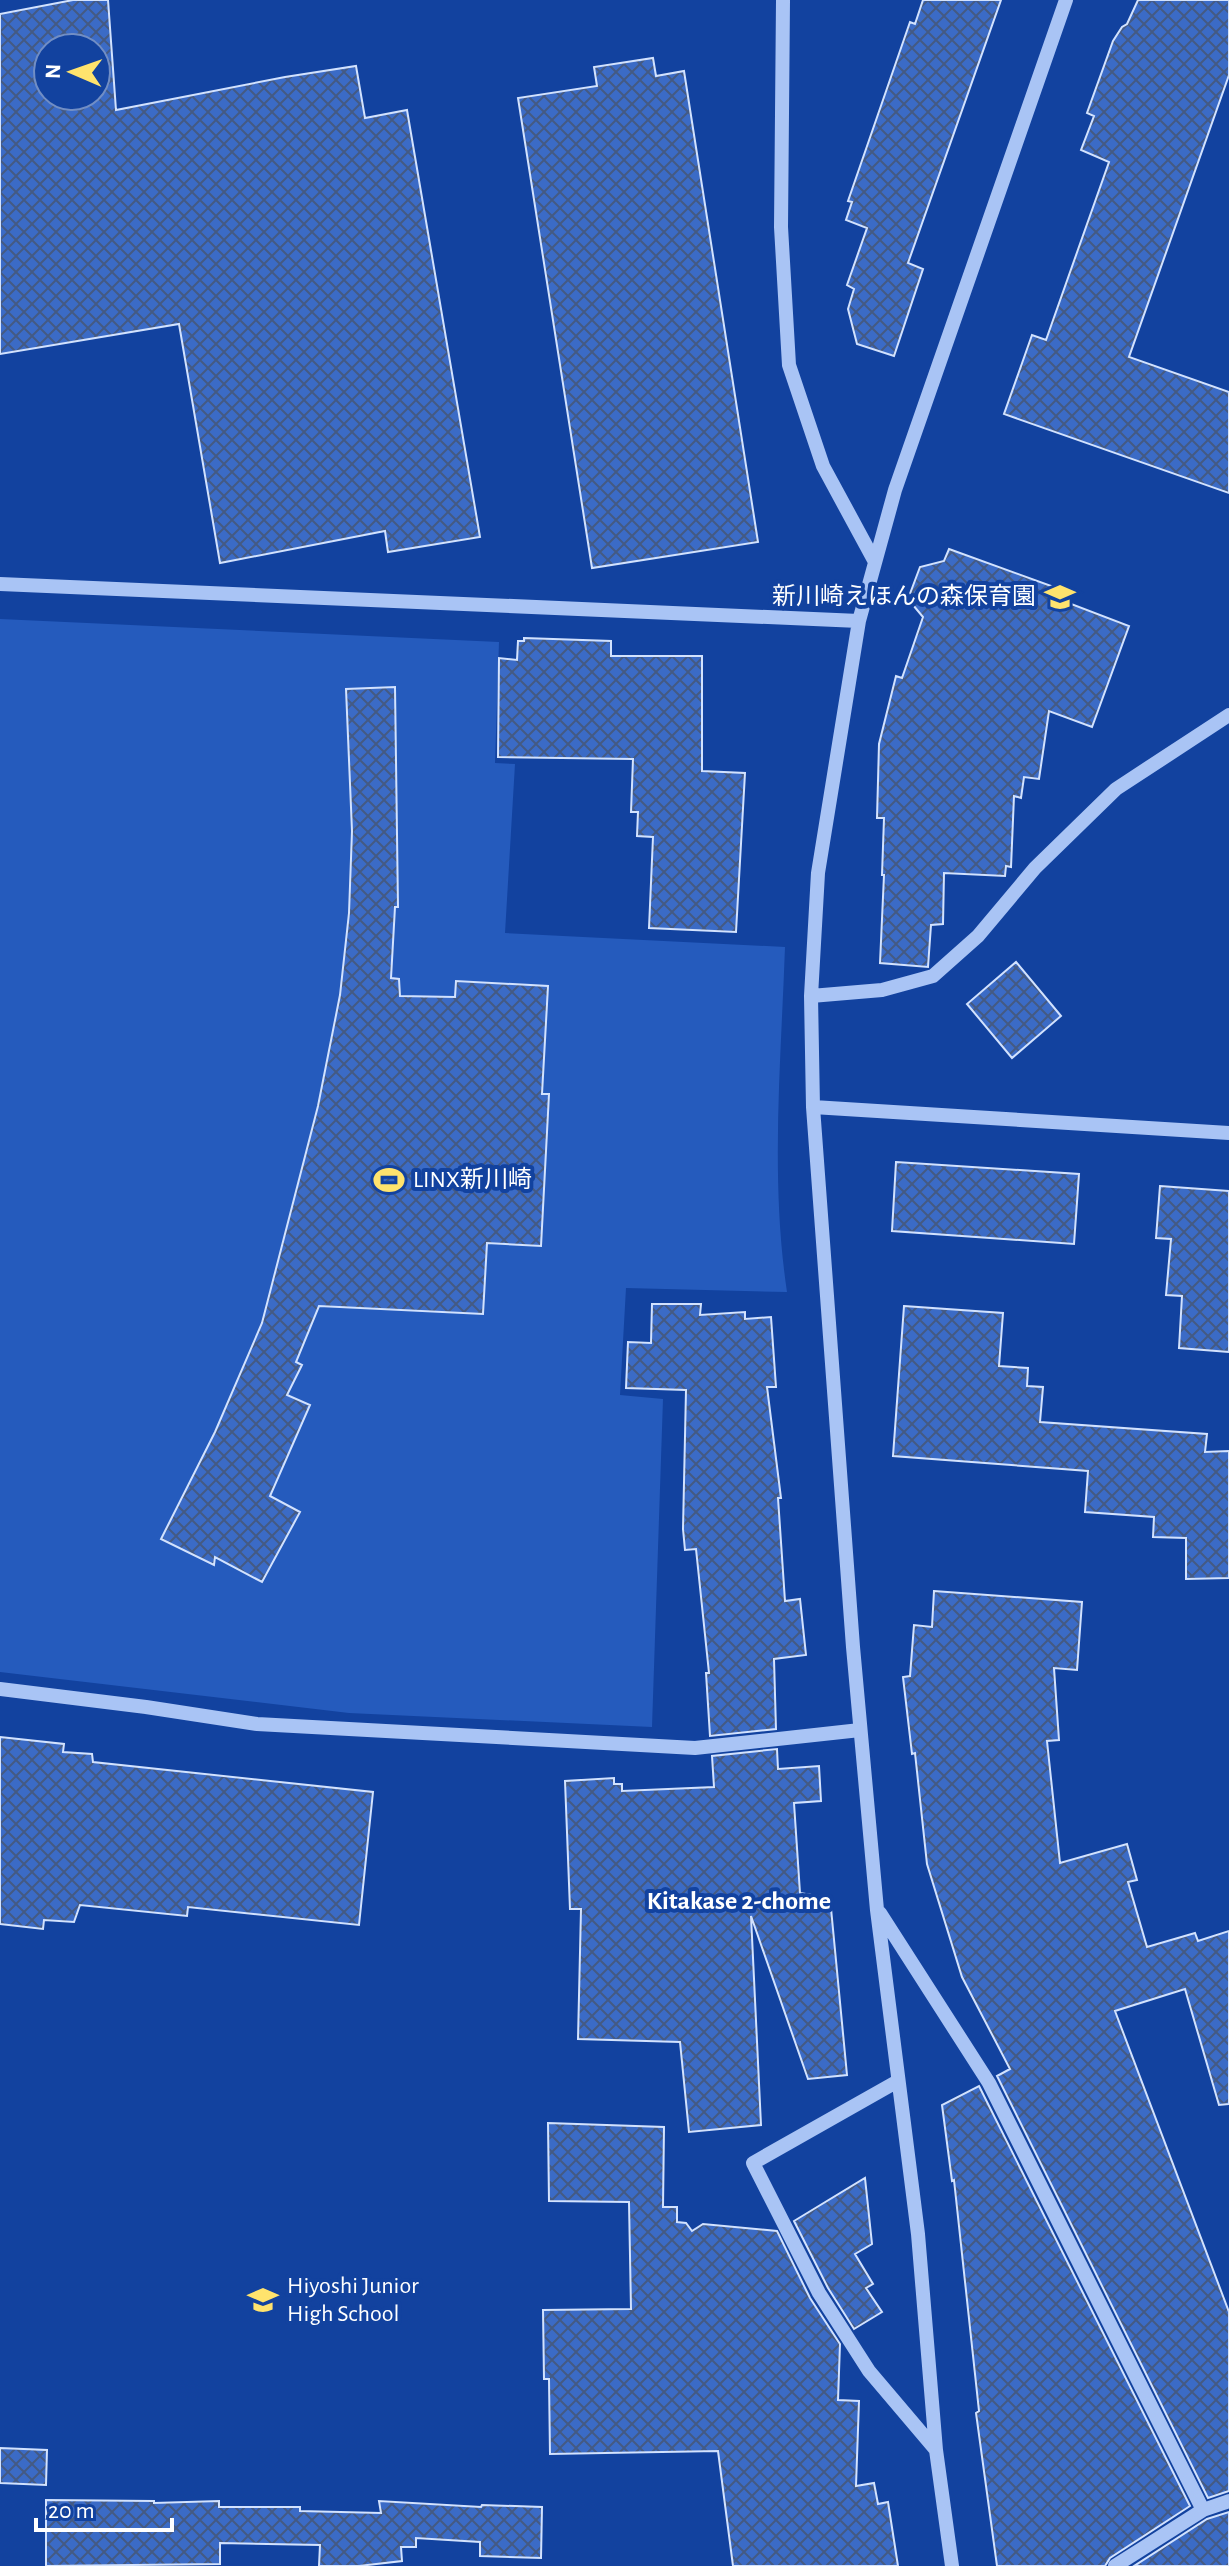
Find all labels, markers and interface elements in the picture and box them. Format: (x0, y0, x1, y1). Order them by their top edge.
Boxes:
north arrow (32, 32, 112, 112)
text: N (42, 63, 64, 79)
school or university icon: 新川崎えほんの森保育園 (1043, 580, 1077, 614)
place label: 新川崎えほんの森保育園 (772, 583, 1036, 609)
sports icon: LINX新川崎 (372, 1163, 406, 1197)
place label: LINX新川崎 (413, 1166, 532, 1192)
district label: Kitakase 2-chome (647, 1888, 831, 1914)
place label: Hiyoshi Junior High School (287, 2274, 419, 2326)
school or university icon: Hiyoshi Junior High School (246, 2283, 280, 2317)
scale bar (36, 2482, 172, 2532)
text: 20 m (48, 2499, 95, 2523)

